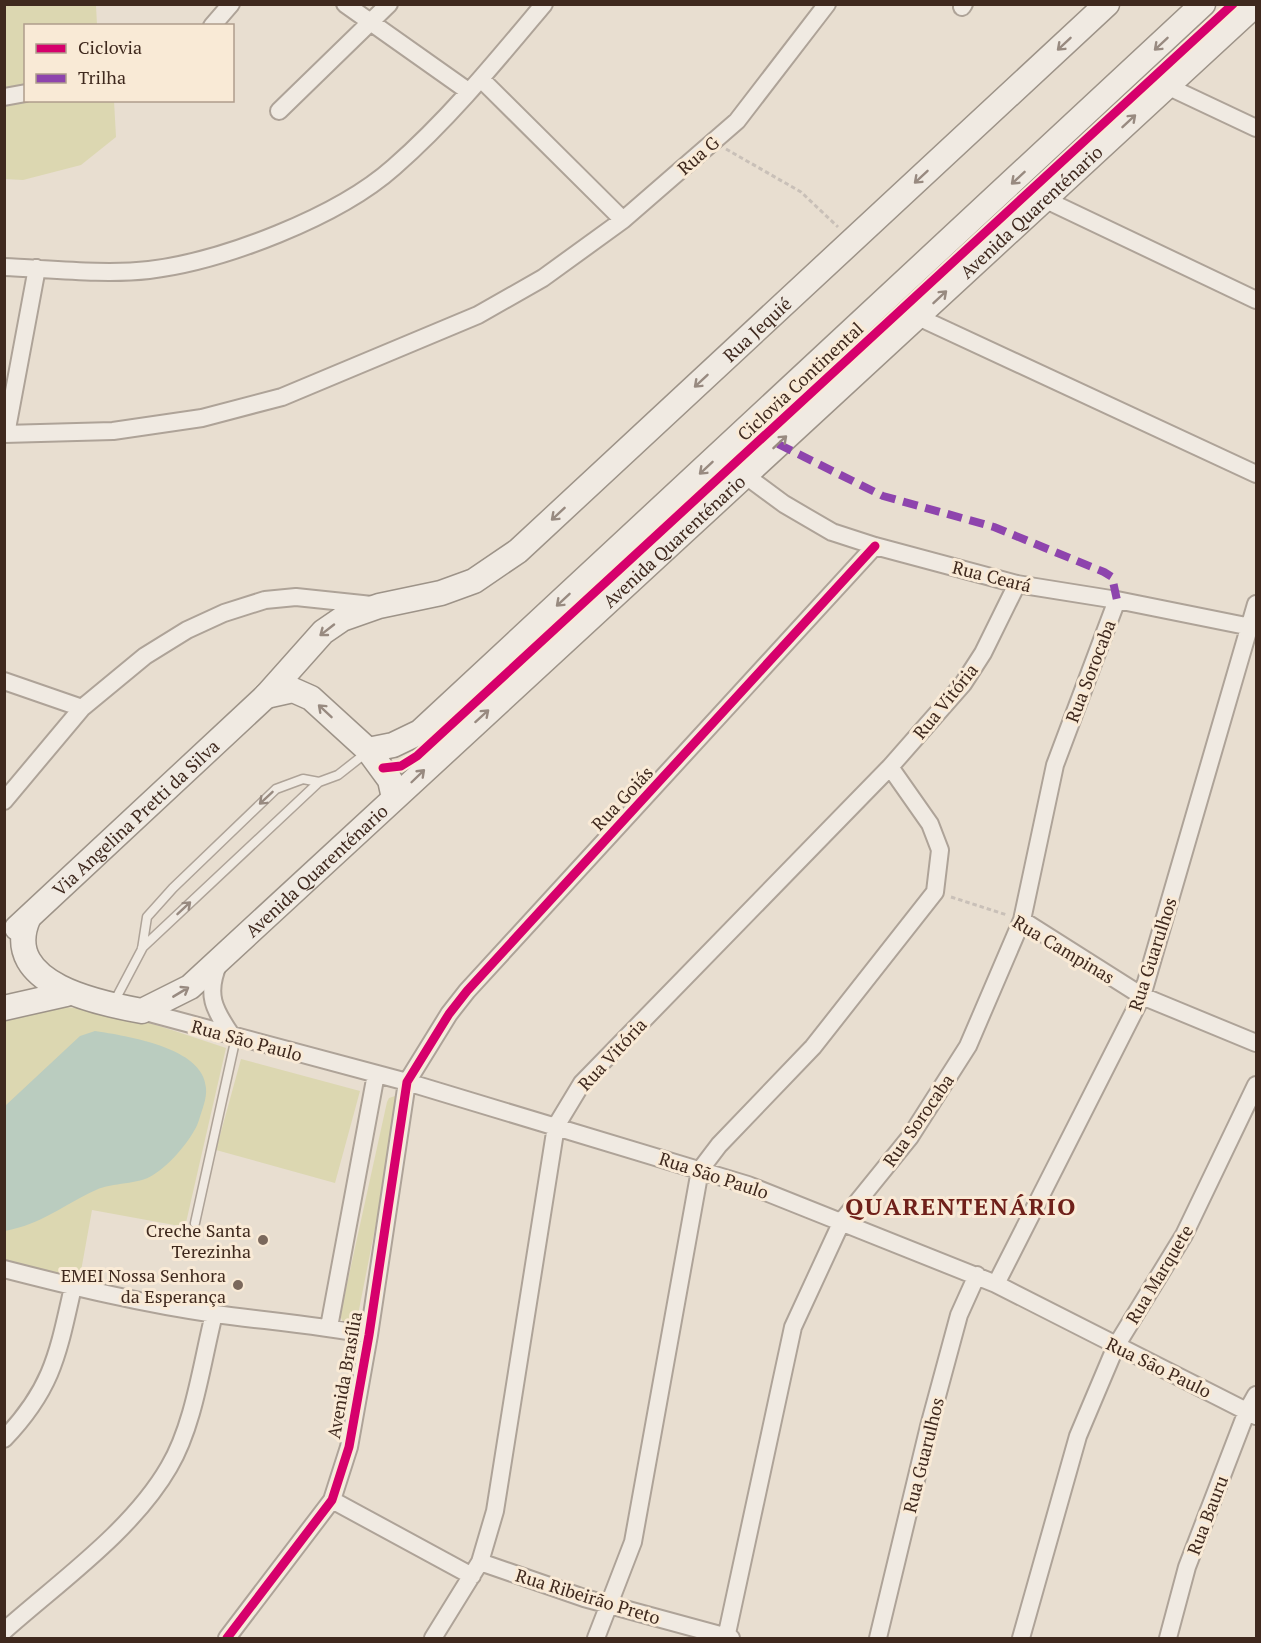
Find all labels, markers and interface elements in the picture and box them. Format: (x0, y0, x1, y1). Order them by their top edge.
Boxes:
legend (24, 24, 234, 102)
text: Ciclovia (78, 35, 142, 59)
one-way arrow (1057, 37, 1072, 51)
one-way arrow (1153, 37, 1168, 52)
text: Trilha (78, 65, 126, 89)
one-way arrow (1121, 114, 1136, 128)
street label: Rua G (672, 130, 724, 180)
street label: Avenida Quarenténario (955, 140, 1107, 283)
one-way arrow (914, 170, 929, 184)
one-way arrow (1011, 170, 1026, 184)
one-way arrow (932, 290, 947, 304)
street label: Rua Jequié (718, 291, 796, 367)
street label: Ciclovia Continental (732, 316, 868, 446)
one-way arrow (694, 374, 709, 388)
one-way arrow (772, 435, 787, 449)
one-way arrow (699, 460, 714, 474)
street label: Avenida Quarenténario (597, 469, 750, 613)
one-way arrow (551, 507, 566, 521)
street label: Rua Ceará (950, 555, 1034, 597)
one-way arrow (555, 592, 570, 607)
street label: Rua Sorocaba (1059, 616, 1121, 726)
one-way arrow (319, 624, 335, 637)
street label: Rua Vitória (907, 658, 983, 744)
one-way arrow (318, 704, 333, 718)
one-way arrow (474, 709, 489, 723)
street label: Via Angelina Pretti da Silva (47, 734, 224, 901)
street label: Rua Goiás (586, 761, 658, 835)
one-way arrow (410, 768, 425, 783)
one-way arrow (258, 791, 273, 806)
street label: Avenida Quarenténario (240, 799, 393, 942)
street label: Rua Guarulhos (1122, 894, 1182, 1014)
one-way arrow (177, 901, 192, 916)
street label: Rua Campinas (1009, 909, 1119, 989)
one-way arrow (172, 986, 189, 998)
street label: Rua Vitória (572, 1013, 652, 1095)
street label: Rua São Paulo (189, 1014, 305, 1066)
street label: Rua Sorocaba (877, 1069, 959, 1171)
street label: Rua São Paulo (656, 1146, 772, 1204)
district label: QUARENTENÁRIO (845, 1190, 1077, 1222)
place label: Creche Santa Terezinha (146, 1218, 251, 1263)
street label: Rua Marquete (1120, 1220, 1198, 1328)
marker: Creche Santa Terezinha (256, 1233, 270, 1247)
place label: EMEI Nossa Senhora da Esperança (61, 1263, 226, 1308)
marker: EMEI Nossa Senhora da Esperança (231, 1278, 245, 1292)
street label: Avenida Brasília (321, 1310, 367, 1440)
street label: Rua São Paulo (1103, 1331, 1215, 1403)
street label: Rua Guarulhos (897, 1395, 949, 1515)
street label: Rua Bauru (1181, 1472, 1233, 1558)
street label: Rua Ribeirão Preto (513, 1563, 663, 1629)

